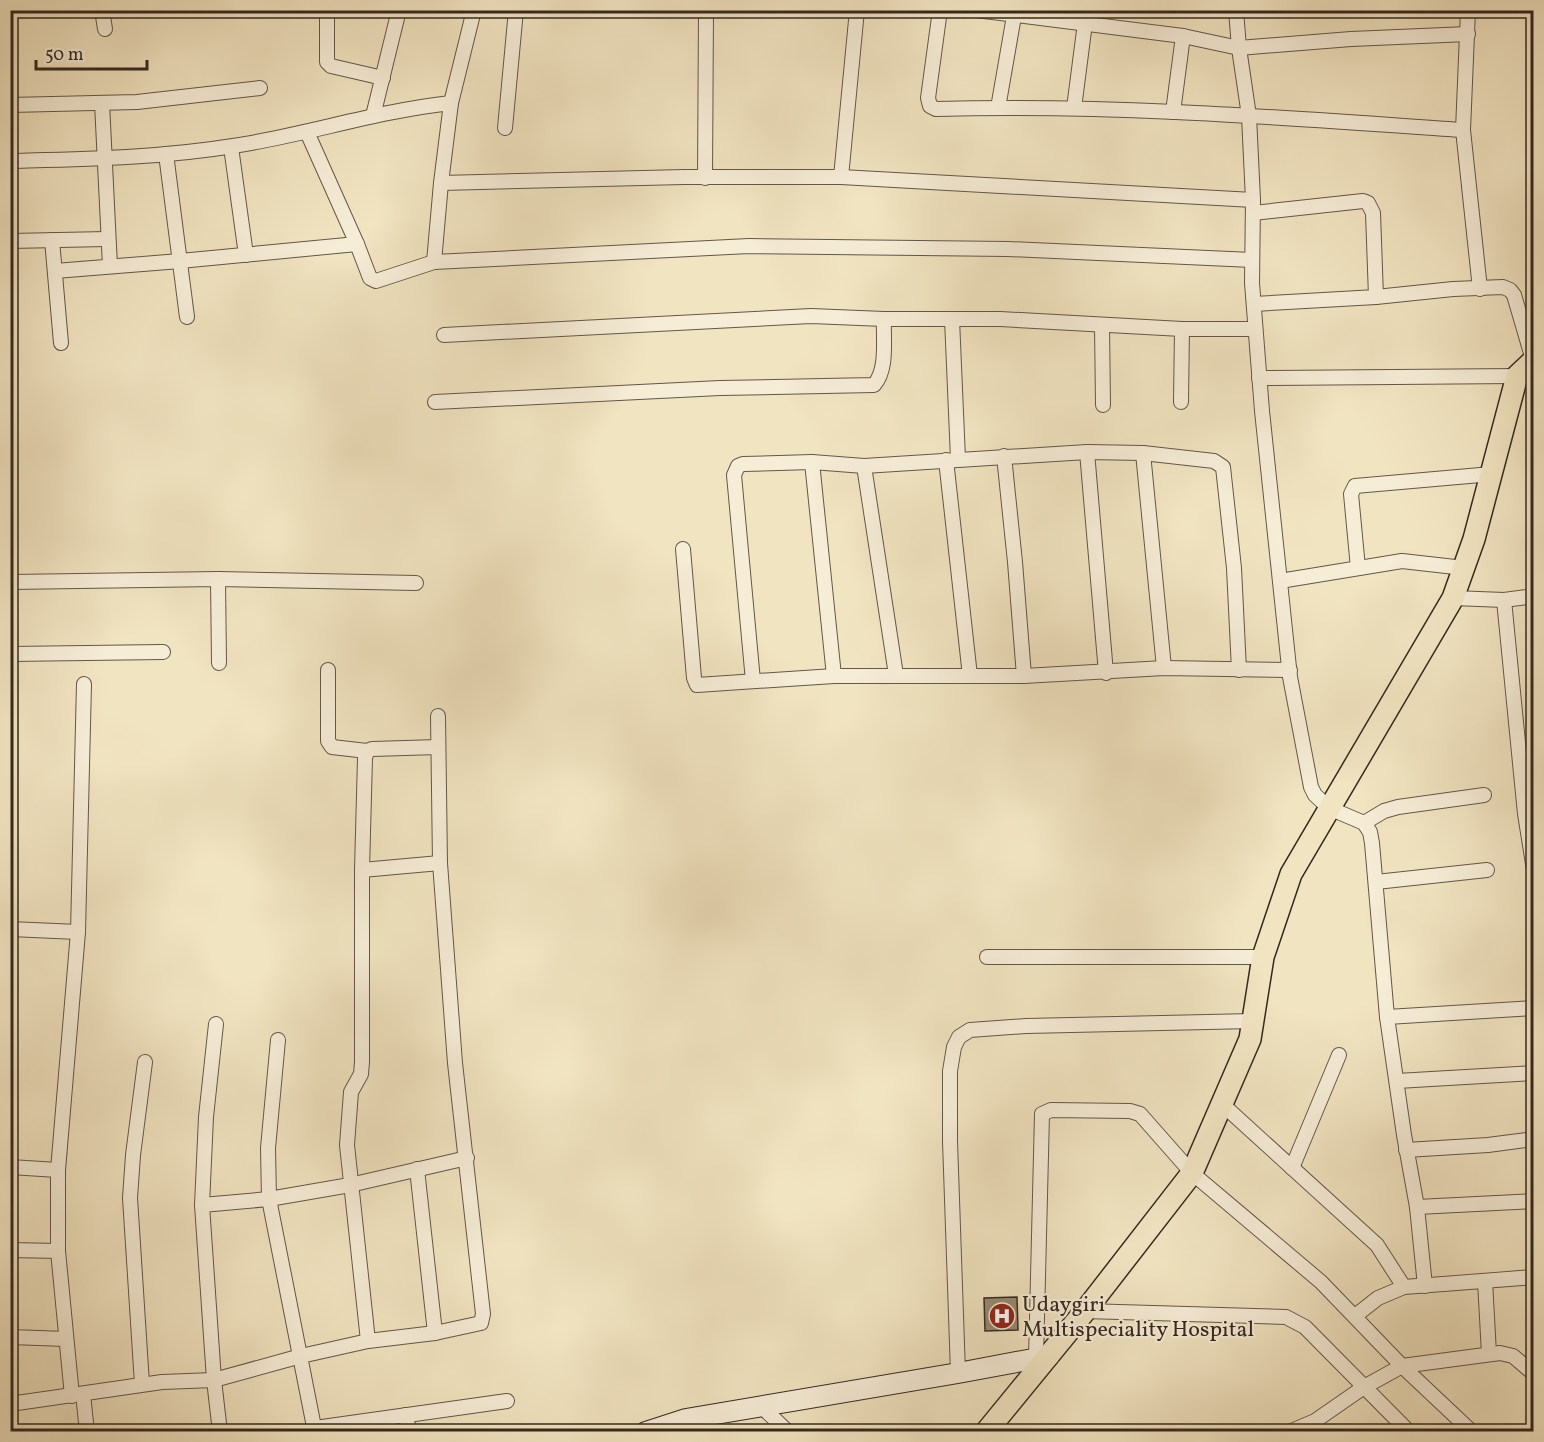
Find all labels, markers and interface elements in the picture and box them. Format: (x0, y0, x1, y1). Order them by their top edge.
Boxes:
scale bar (36, 33, 147, 71)
text: 50 m (45, 43, 84, 68)
place label: Udaygiri Multispeciality Hospital (1022, 1290, 1254, 1346)
hospital icon: Udaygiri Multispeciality Hospital (987, 1301, 1017, 1331)

